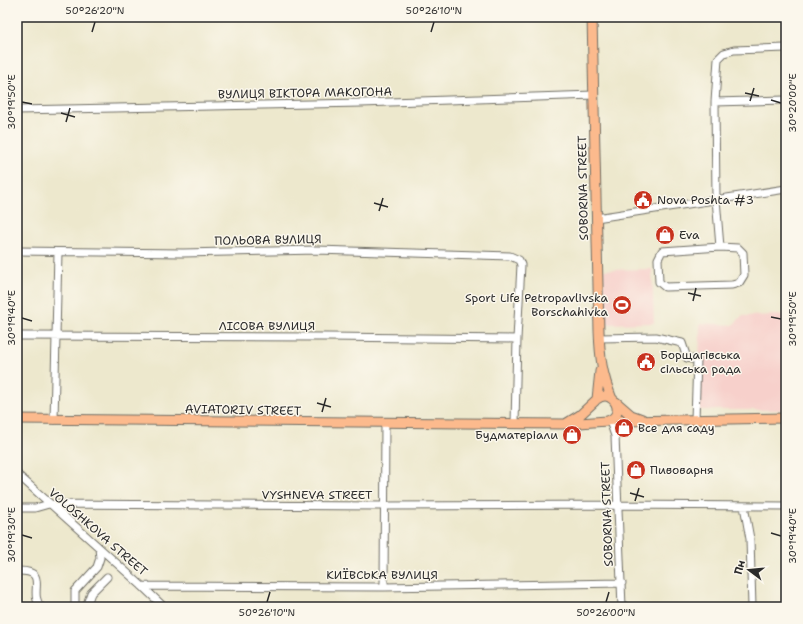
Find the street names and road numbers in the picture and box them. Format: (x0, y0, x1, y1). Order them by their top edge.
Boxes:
street label: ВУЛИЦЯ ВІКТОРА МАКОГОНА (218, 83, 392, 103)
street label: SOBORNA STREET (574, 135, 592, 241)
street label: ПОЛЬОВА ВУЛИЦЯ (214, 231, 322, 249)
street label: ЛІСОВА ВУЛИЦЯ (219, 318, 315, 334)
street label: AVIATORIV STREET (185, 401, 302, 419)
street label: SOBORNA STREET (597, 461, 617, 567)
street label: VOLOSHKOVA STREET (45, 485, 151, 580)
street label: VYSHNEVA STREET (262, 487, 373, 503)
street label: КИЇВСЬКА ВУЛИЦЯ (326, 567, 438, 583)

